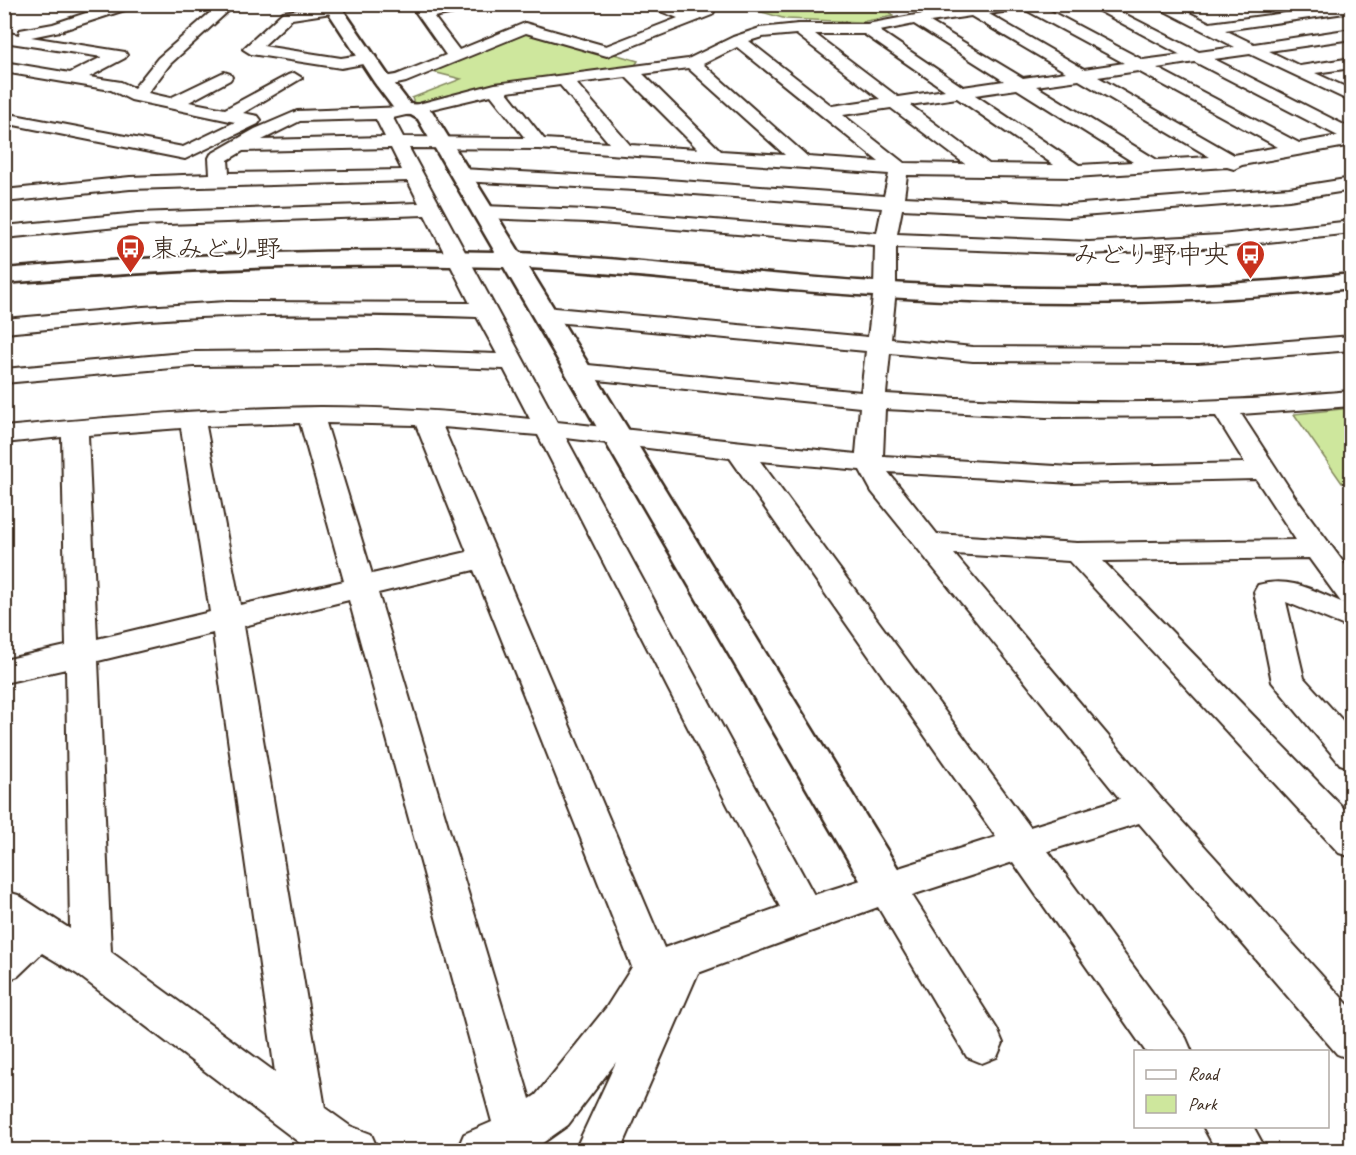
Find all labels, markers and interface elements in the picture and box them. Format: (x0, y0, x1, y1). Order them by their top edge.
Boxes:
bus stop icon: 東みどり野 (114, 232, 146, 274)
place label: 東みどり野 (151, 232, 281, 265)
place label: みどり野中央 (1073, 238, 1229, 271)
bus stop icon: みどり野中央 (1234, 238, 1266, 280)
legend (1134, 1050, 1329, 1128)
text: Road (1188, 1063, 1221, 1085)
text: Park (1188, 1093, 1218, 1115)

